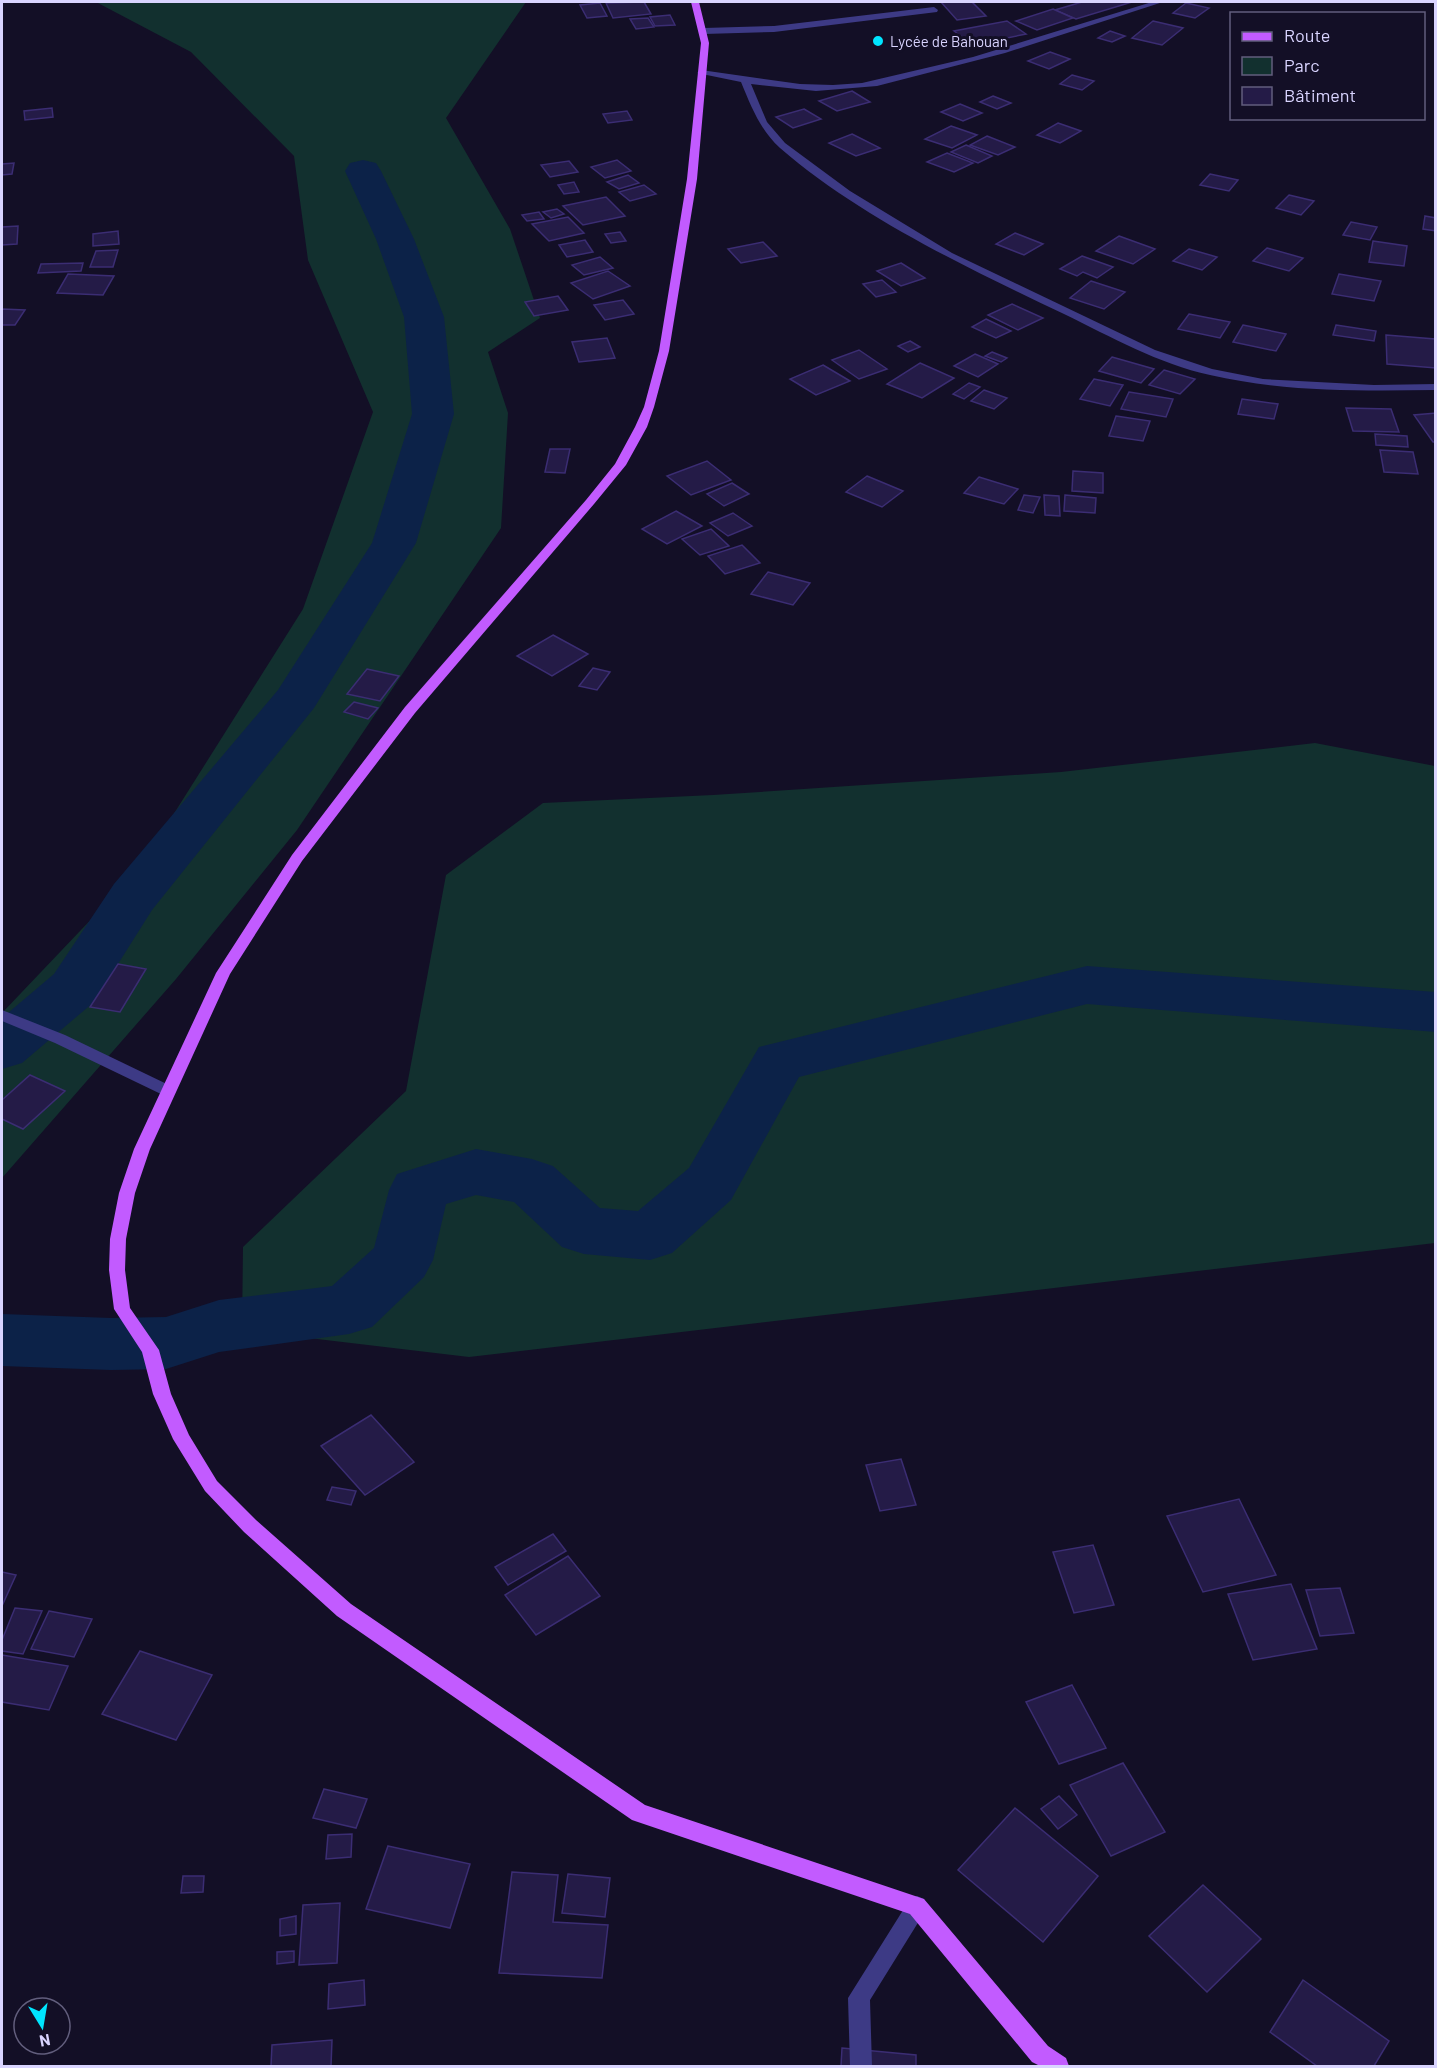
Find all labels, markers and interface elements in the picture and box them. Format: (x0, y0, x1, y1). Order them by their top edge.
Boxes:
legend (1230, 12, 1425, 120)
text: Route (1284, 24, 1330, 46)
place label: Lycée de Bahouan (890, 32, 1008, 50)
marker: Lycée de Bahouan (871, 34, 885, 48)
text: Parc (1284, 54, 1320, 76)
text: Bâtiment (1284, 84, 1356, 106)
north arrow (12, 1996, 72, 2056)
text: N (38, 2031, 52, 2052)

